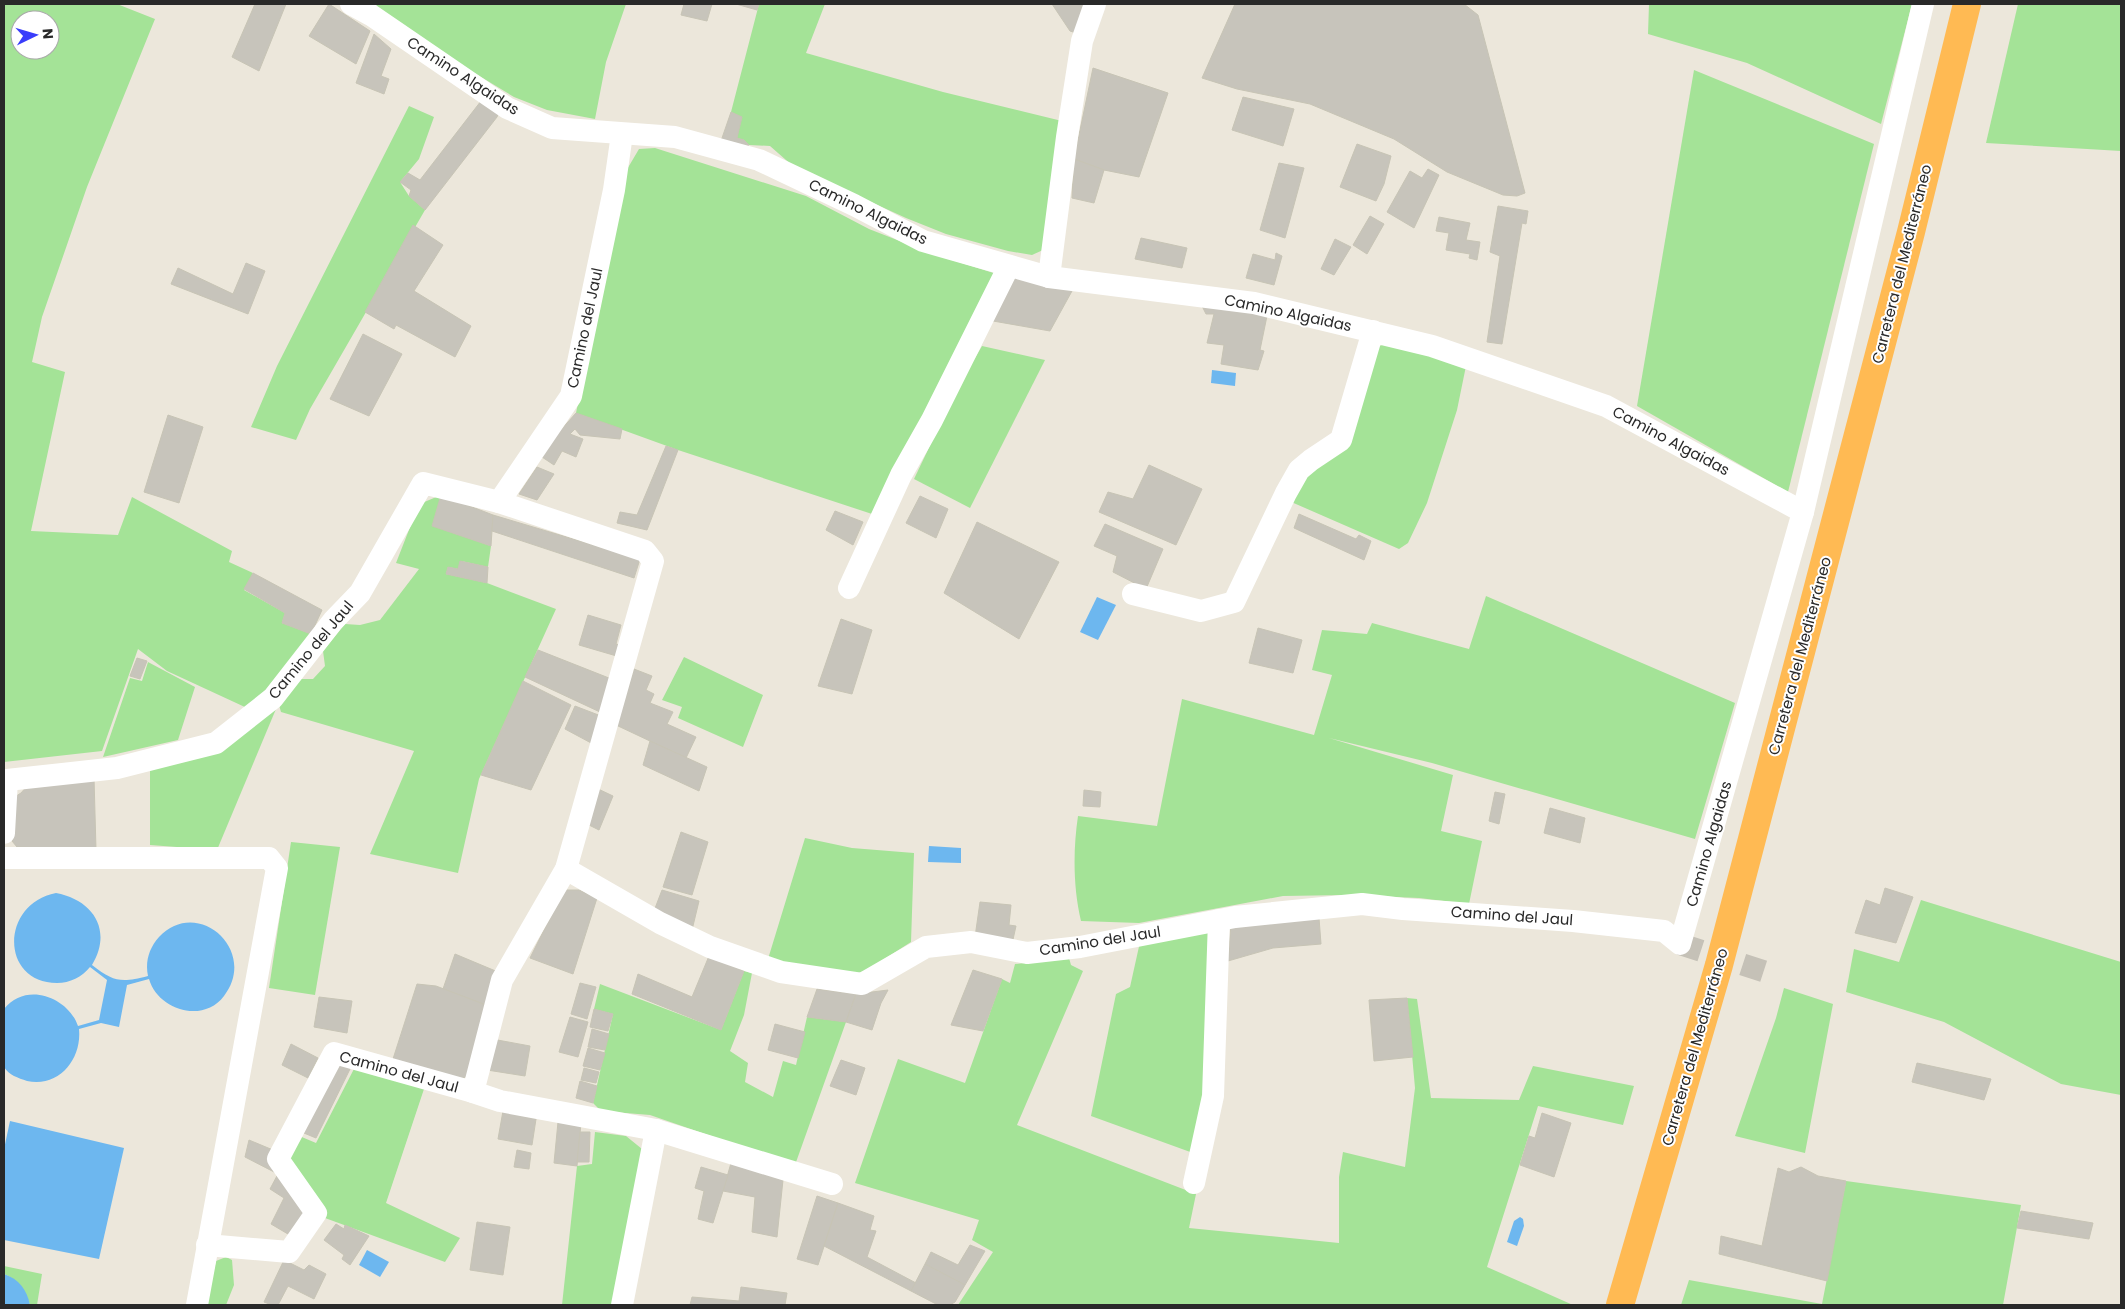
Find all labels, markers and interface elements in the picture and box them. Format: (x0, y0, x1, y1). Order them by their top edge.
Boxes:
north arrow (10, 10, 60, 60)
text: N (38, 28, 58, 40)
street label: Camino Algaidas (403, 31, 524, 120)
street label: Carretera del Mediterráneo (1867, 162, 1936, 366)
street label: Camino Algaidas (805, 174, 931, 250)
street label: Camino del Jaul (561, 266, 608, 390)
street label: Camino Algaidas (1222, 289, 1354, 336)
street label: Camino Algaidas (1609, 401, 1734, 480)
street label: Carretera del Mediterráneo (1763, 554, 1836, 757)
street label: Camino del Jaul (263, 596, 358, 703)
street label: Camino Algaidas (1681, 778, 1737, 909)
street label: Camino del Jaul (1450, 901, 1574, 930)
street label: Camino del Jaul (1038, 921, 1162, 960)
street label: Carretera del Mediterráneo (1656, 946, 1733, 1148)
street label: Camino del Jaul (337, 1046, 461, 1098)

